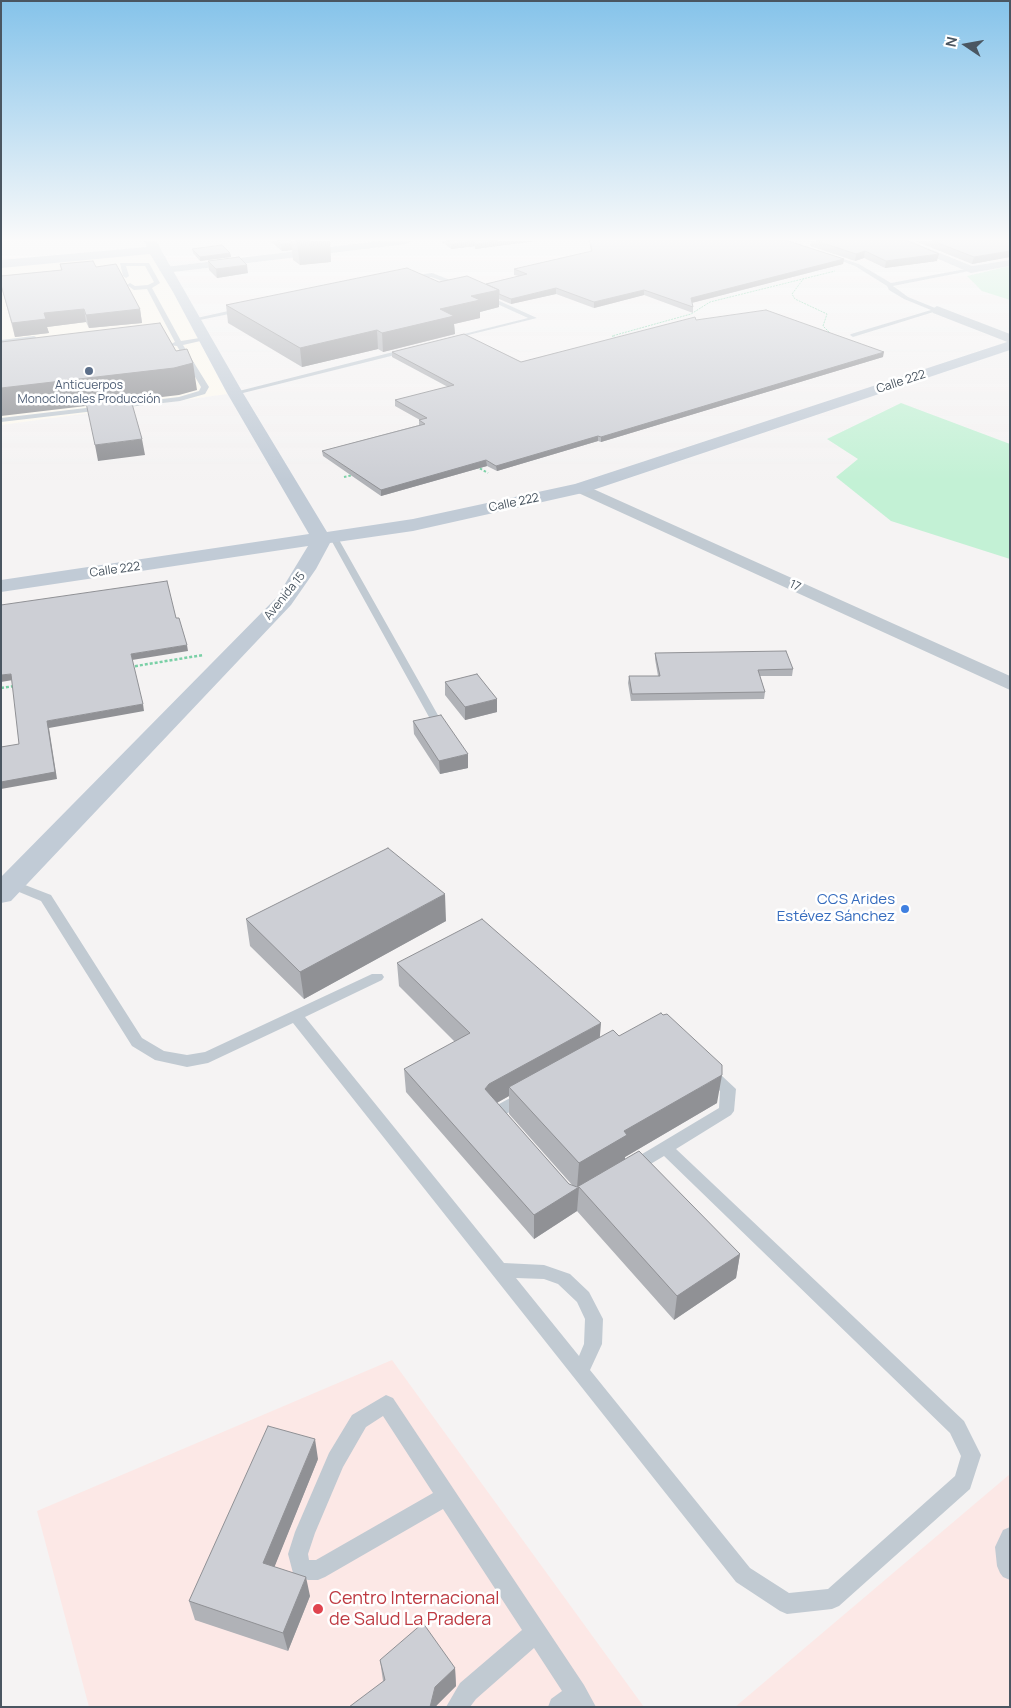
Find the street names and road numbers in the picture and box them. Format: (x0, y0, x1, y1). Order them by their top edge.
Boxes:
street label: Calle 222 (875, 367, 927, 397)
street label: Calle 222 (488, 491, 540, 515)
street label: Calle 222 (89, 559, 141, 581)
street label: Avenida 15 (261, 569, 309, 623)
street label: 17 (787, 577, 803, 595)

